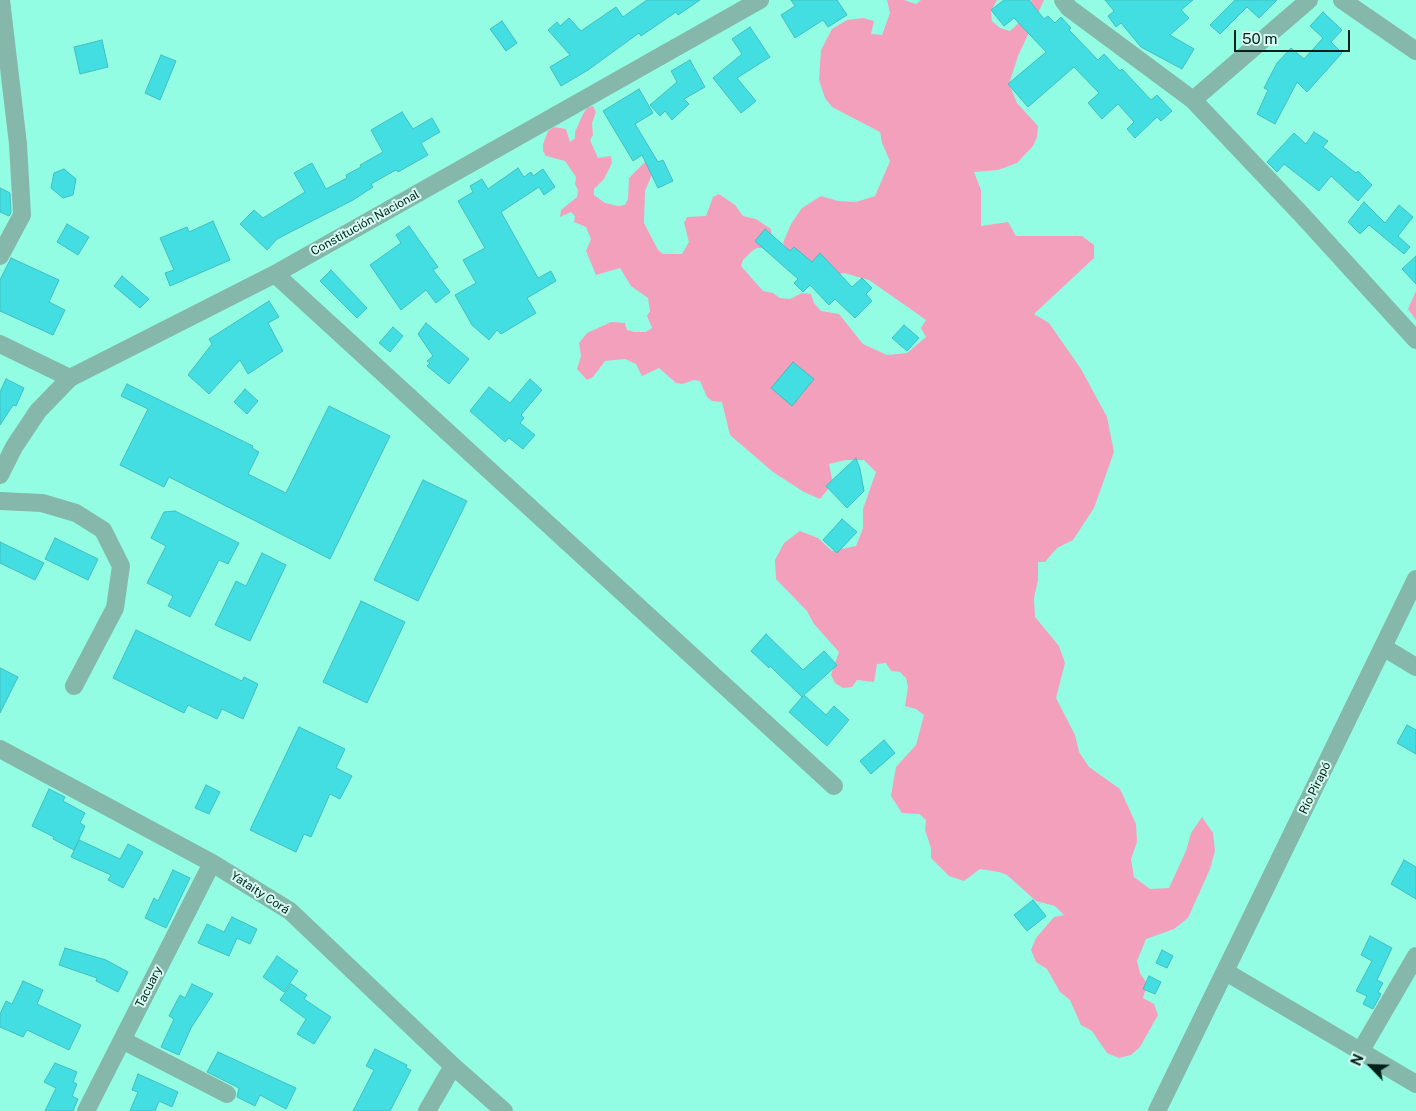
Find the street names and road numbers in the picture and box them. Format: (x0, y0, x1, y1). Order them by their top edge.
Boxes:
street label: Constitución Nacional (308, 187, 422, 259)
street label: Río Pirapó (1296, 760, 1334, 816)
street label: Yataity Corá (228, 869, 292, 917)
street label: Tacuary (133, 964, 165, 1010)

